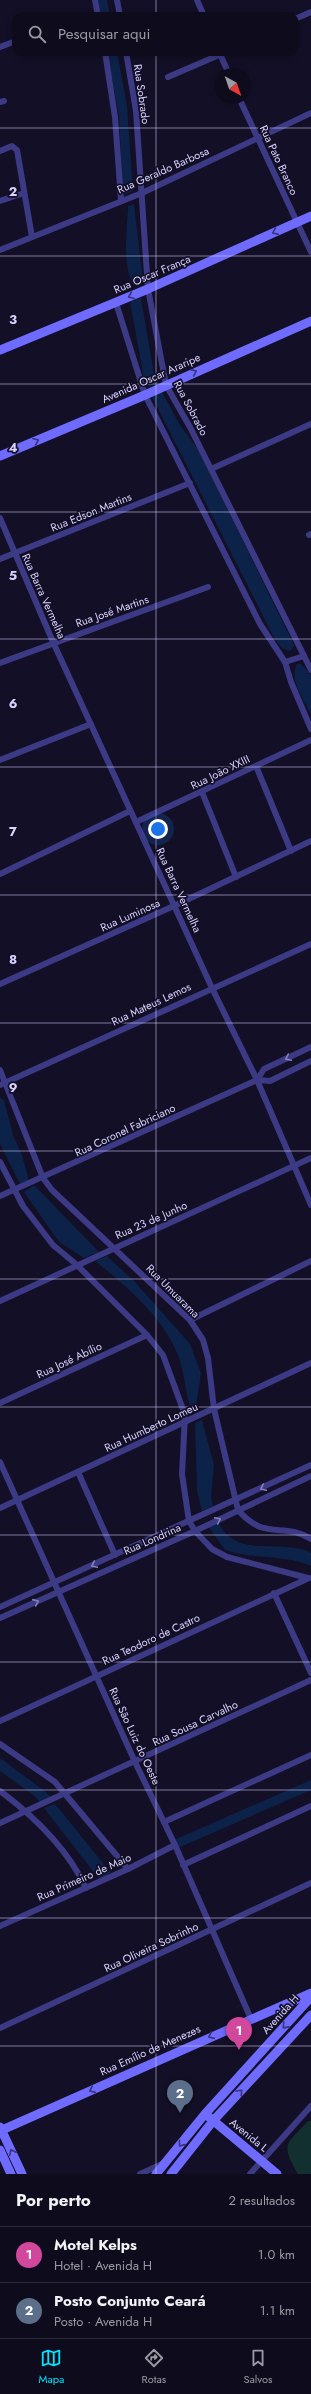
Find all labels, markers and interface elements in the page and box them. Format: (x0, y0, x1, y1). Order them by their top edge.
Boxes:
search box (12, 12, 299, 56)
icon: search (26, 23, 48, 45)
text: Pesquisar aqui (58, 23, 150, 45)
street label: Rua Sobrado (130, 63, 154, 125)
north arrow (215, 68, 251, 104)
street label: Rua Pato Branco (256, 122, 302, 198)
street label: Rua Geraldo Barbosa (114, 143, 212, 197)
text: 2 (9, 182, 17, 201)
one-way arrow (272, 227, 280, 235)
street label: Rua Oscar França (111, 251, 193, 297)
one-way arrow (128, 292, 135, 300)
text: 3 (9, 310, 17, 329)
street label: Avenida Oscar Araripe (99, 349, 203, 407)
one-way arrow (190, 369, 197, 377)
street label: Rua Sobrado (170, 378, 212, 438)
text: 4 (8, 438, 18, 457)
one-way arrow (32, 438, 39, 446)
street label: Rua Edson Martins (48, 488, 134, 536)
street label: Rua Barra Vermelha (18, 551, 70, 641)
text: 5 (9, 566, 17, 585)
street label: Rua José Martins (73, 591, 151, 631)
text: 6 (9, 694, 18, 713)
street label: Rua João XXIII (188, 751, 252, 793)
your location (148, 819, 168, 839)
text: 7 (9, 822, 17, 841)
street label: Rua Barra Vermelha (152, 845, 206, 935)
street label: Rua Luminosa (98, 895, 162, 935)
text: 8 (9, 950, 17, 969)
street label: Rua Mateus Lemos (109, 978, 194, 1029)
one-way arrow (284, 1053, 292, 1061)
text: 9 (9, 1078, 18, 1097)
street label: Rua Coronel Fabriciano (72, 1100, 178, 1160)
street label: Rua 23 de Junho (112, 1197, 190, 1243)
street label: Rua Umuarama (143, 1261, 203, 1321)
street label: Rua José Abílio (34, 1338, 104, 1382)
street label: Rua Humberto Lomeu (102, 1398, 200, 1456)
one-way arrow (260, 1483, 267, 1491)
one-way arrow (214, 1517, 221, 1525)
street label: Rua Londrina (121, 1519, 183, 1559)
one-way arrow (91, 1560, 98, 1568)
one-way arrow (31, 1599, 39, 1607)
street label: Rua Teodoro de Castro (100, 1609, 202, 1669)
street label: Rua São Luiz do Oeste (105, 1685, 165, 1788)
street label: Rua Sousa Carvalho (150, 1696, 240, 1750)
street label: Rua Primeiro de Maio (34, 1849, 134, 1905)
street label: Rua Oliveira Sobrinho (101, 1918, 201, 1976)
street label: Avenida H (258, 1991, 302, 2037)
pin: 1 (226, 2017, 252, 2050)
street label: Rua Emílio de Menezes (97, 2020, 203, 2079)
one-way arrow (282, 2021, 290, 2029)
one-way arrow (208, 2032, 215, 2040)
pin: 2 (167, 2080, 193, 2113)
one-way arrow (89, 2085, 96, 2093)
one-way arrow (235, 2089, 242, 2097)
street label: Avenida L (226, 2114, 272, 2156)
one-way arrow (178, 2139, 185, 2147)
one-way arrow (9, 2149, 17, 2157)
text: Por perto (16, 2188, 91, 2212)
text: 2 resultados (229, 2191, 295, 2210)
text: Motel Kelps (54, 2234, 137, 2256)
text: 1 (26, 2245, 32, 2264)
text: 1.0 km (258, 2245, 295, 2264)
text: Hotel · Avenida H (54, 2256, 152, 2275)
text: Posto Conjunto Ceará (54, 2290, 206, 2312)
text: 2 (25, 2301, 33, 2320)
text: 1.1 km (260, 2301, 295, 2320)
text: Posto · Avenida H (54, 2312, 152, 2331)
tab: Mapa (39, 2347, 64, 2387)
tab: Rotas (142, 2347, 166, 2387)
tab: Salvos (243, 2347, 272, 2387)

